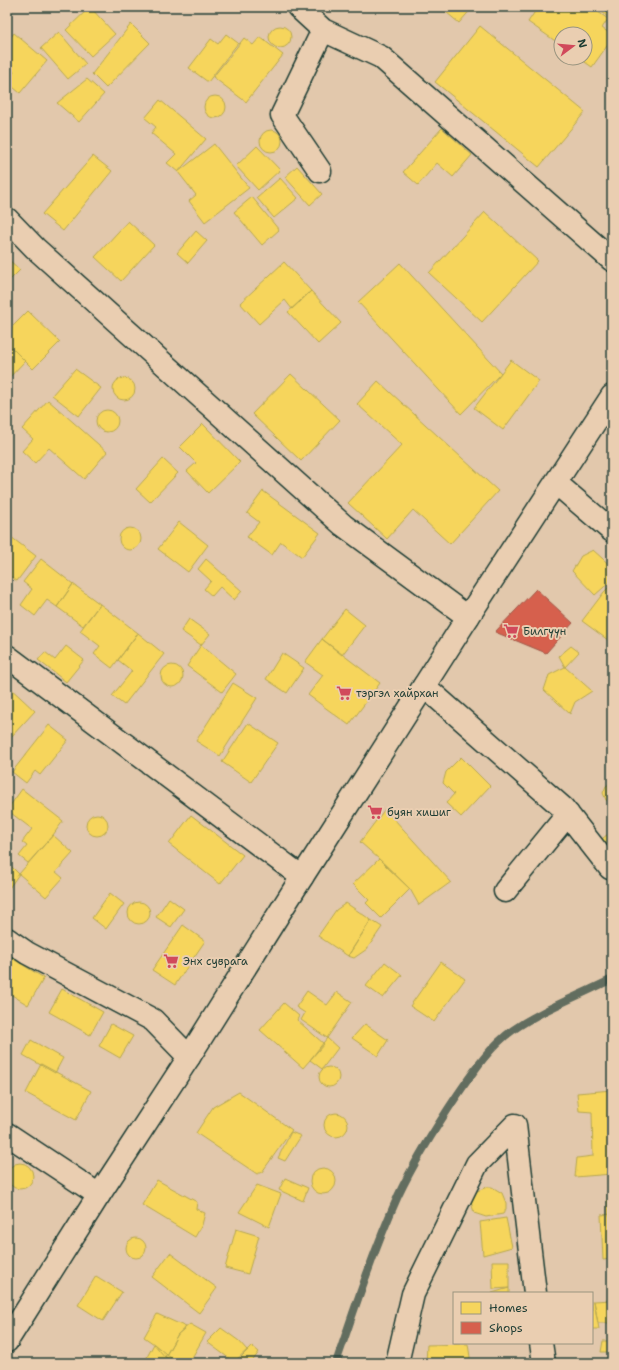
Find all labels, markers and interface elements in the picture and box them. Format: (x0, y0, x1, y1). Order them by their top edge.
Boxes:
north arrow (553, 26, 593, 66)
text: N (574, 37, 591, 50)
supermarket icon: Билгүүн (502, 622, 520, 640)
place label: Билгүүн (523, 624, 566, 639)
supermarket icon: тэргэл хайрхан (335, 684, 353, 702)
place label: тэргэл хайрхан (356, 686, 439, 701)
supermarket icon: буян хишиг (366, 803, 384, 821)
place label: буян хишиг (387, 805, 451, 820)
supermarket icon: Энх суврага (162, 952, 180, 970)
place label: Энх суврага (183, 954, 248, 969)
legend (453, 1292, 593, 1344)
text: Homes (489, 1300, 528, 1316)
text: Shops (489, 1320, 523, 1336)

